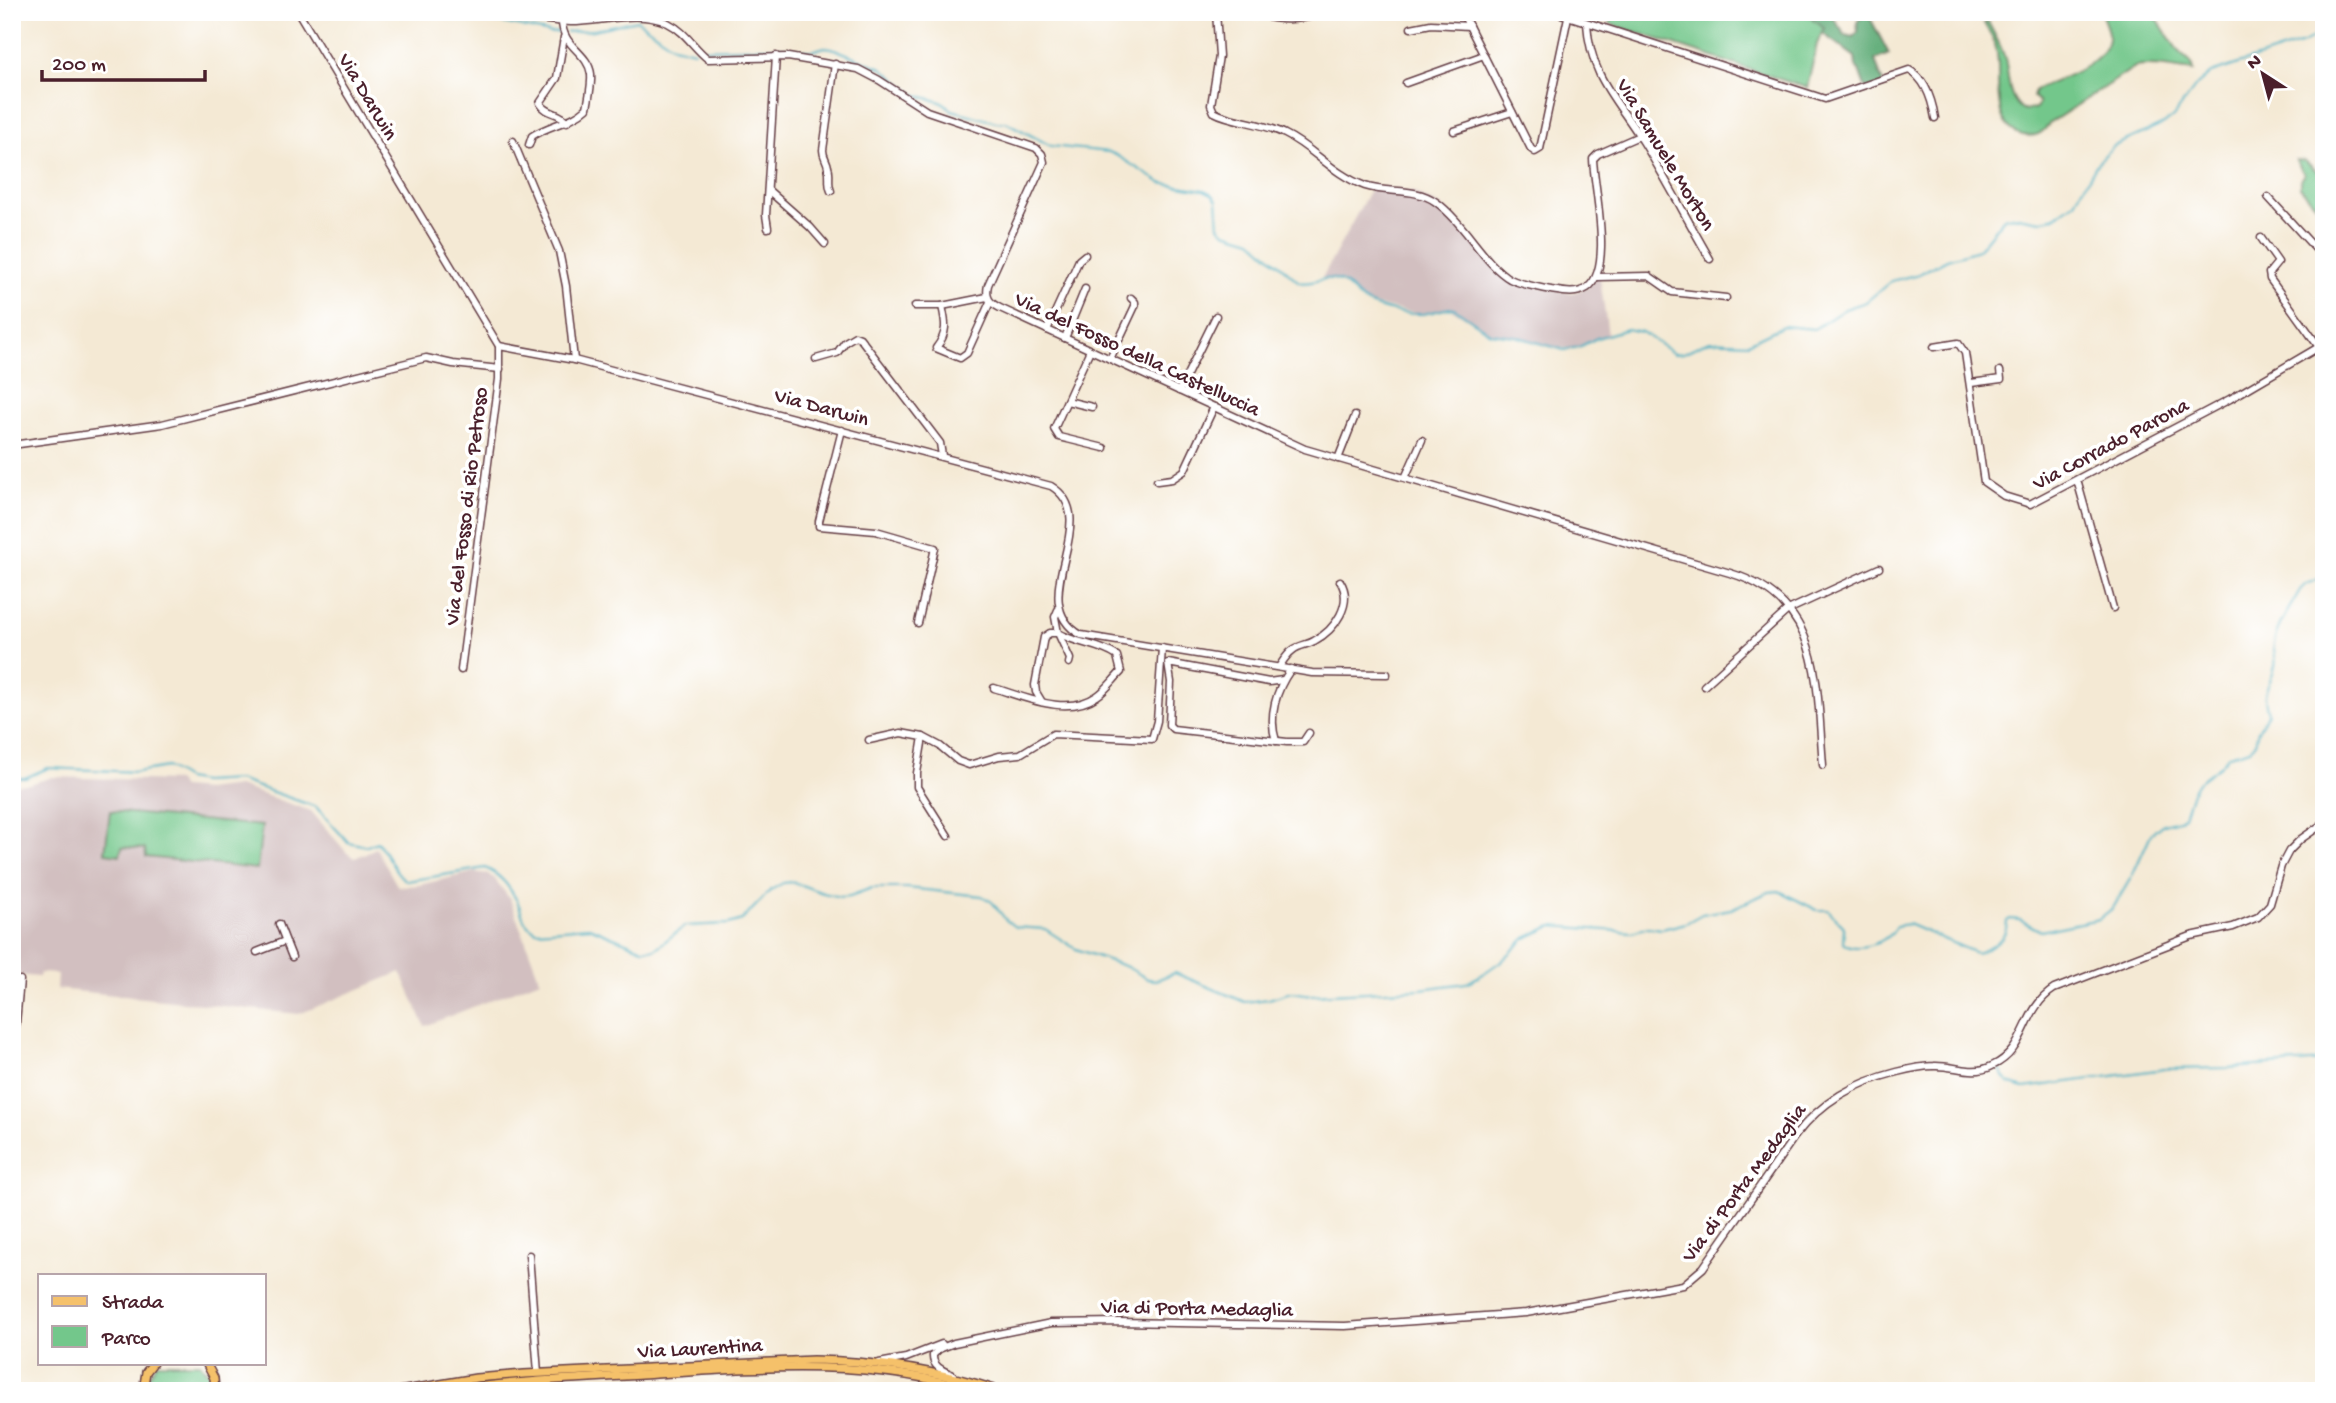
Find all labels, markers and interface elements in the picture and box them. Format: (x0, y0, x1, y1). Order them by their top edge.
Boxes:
scale bar (42, 38, 205, 82)
north arrow (2228, 38, 2298, 108)
street label: Via Darwin (330, 49, 402, 146)
text: N (2243, 50, 2267, 76)
text: 200 m (52, 54, 106, 79)
street label: Via Samuele Morton (1608, 75, 1719, 236)
street label: Via del Fosso della Castelluccia (1009, 288, 1264, 425)
street label: Via Darwin (770, 385, 871, 434)
street label: Via del Fosso di Rio Petroso (441, 386, 496, 628)
street label: Via Corrado Parona (2028, 394, 2195, 498)
street label: Via di Porta Medaglia (1677, 1099, 1814, 1269)
legend (38, 1274, 266, 1364)
text: Strada (102, 1292, 165, 1317)
street label: Via di Porta Medaglia (1100, 1296, 1294, 1325)
text: Parco (101, 1328, 151, 1353)
street label: Via Laurentina (636, 1335, 765, 1366)

